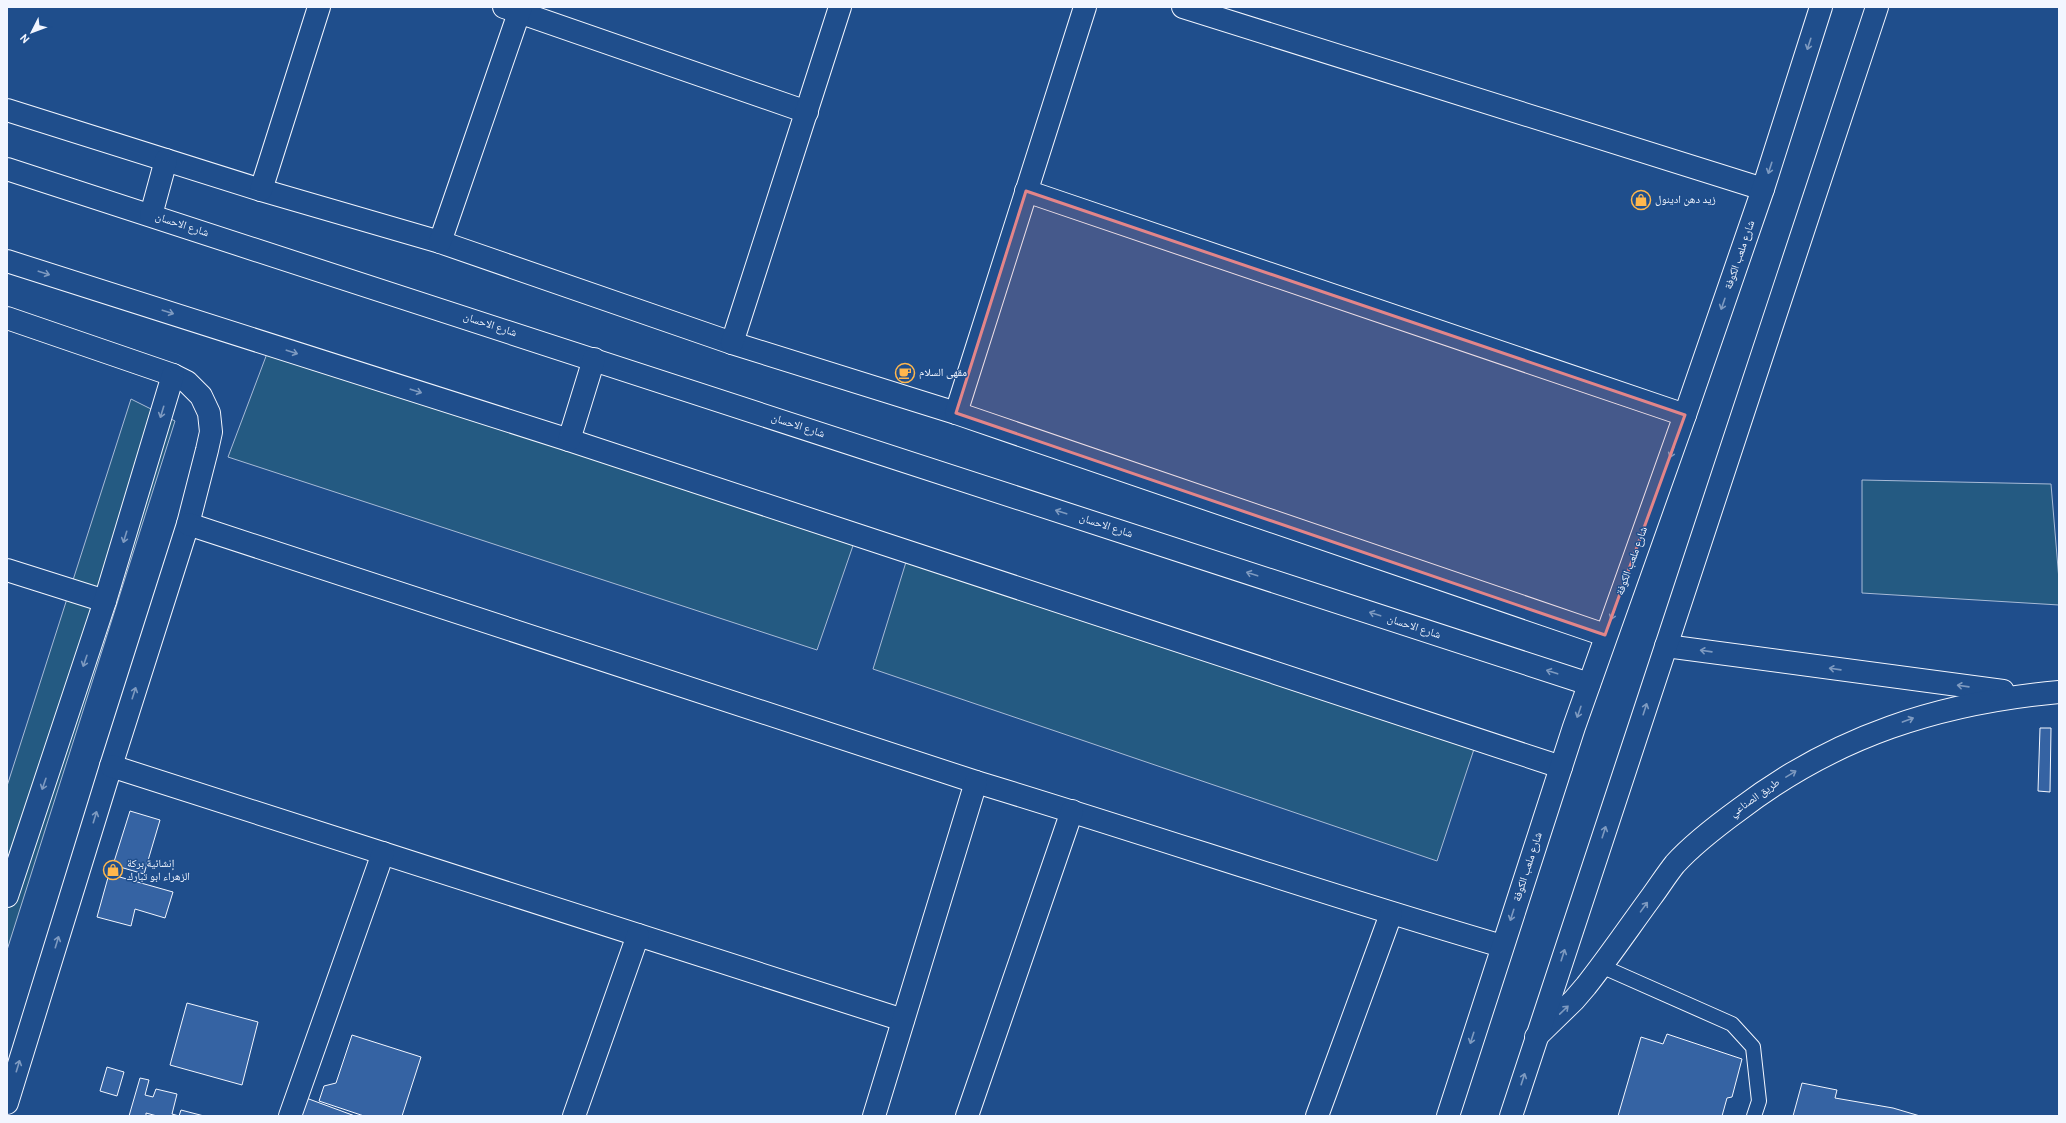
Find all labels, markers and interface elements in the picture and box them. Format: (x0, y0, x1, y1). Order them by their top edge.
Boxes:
north arrow (12, 12, 52, 52)
text: N (17, 30, 33, 46)
one-way arrow (1805, 38, 1813, 50)
one-way arrow (1766, 161, 1773, 174)
shop icon: زيد دهن ادينول (1630, 189, 1652, 211)
place label: زيد دهن ادينول (1655, 193, 1716, 207)
street label: شارع الاحسان (154, 210, 210, 240)
street label: شارع ملعب الكوفة (1722, 219, 1758, 291)
one-way arrow (37, 270, 50, 277)
one-way arrow (1719, 298, 1727, 310)
one-way arrow (162, 309, 174, 317)
street label: شارع الاحسان (462, 310, 518, 340)
one-way arrow (285, 349, 298, 356)
cafe icon: مقهى السلام (894, 362, 916, 384)
place label: مقهى السلام (919, 366, 967, 380)
one-way arrow (409, 388, 422, 395)
one-way arrow (158, 405, 165, 418)
street label: شارع الاحسان (770, 411, 826, 441)
one-way arrow (1668, 445, 1675, 458)
one-way arrow (1055, 508, 1068, 515)
street label: شارع الاحسان (1078, 511, 1134, 541)
street label: شارع ملعب الكوفة (1613, 525, 1651, 597)
one-way arrow (121, 530, 128, 543)
one-way arrow (1245, 570, 1258, 577)
one-way arrow (1609, 607, 1617, 619)
one-way arrow (1369, 610, 1382, 617)
street label: شارع الاحسان (1386, 612, 1442, 642)
one-way arrow (1700, 647, 1713, 655)
one-way arrow (81, 654, 89, 666)
one-way arrow (1829, 665, 1842, 673)
one-way arrow (1546, 668, 1559, 675)
one-way arrow (1957, 682, 1970, 690)
one-way arrow (131, 687, 138, 700)
one-way arrow (1642, 702, 1649, 715)
one-way arrow (1575, 705, 1583, 717)
one-way arrow (1902, 716, 1914, 724)
one-way arrow (1785, 770, 1797, 778)
street label: طريق الصناعي (1727, 776, 1783, 821)
one-way arrow (40, 777, 47, 790)
one-way arrow (92, 811, 99, 824)
one-way arrow (1601, 826, 1608, 839)
street label: شارع ملعب الكوفة (1510, 831, 1546, 903)
place label: إنشائية بركة الزهراء ابو تبارك (127, 857, 190, 884)
shop icon: إنشائية بركة الزهراء ابو تبارك (102, 859, 124, 881)
one-way arrow (1639, 902, 1648, 913)
one-way arrow (1508, 908, 1515, 921)
one-way arrow (54, 935, 61, 948)
one-way arrow (1560, 950, 1568, 962)
one-way arrow (1559, 1005, 1569, 1015)
one-way arrow (1468, 1032, 1475, 1045)
one-way arrow (15, 1060, 23, 1072)
one-way arrow (1520, 1073, 1527, 1086)

